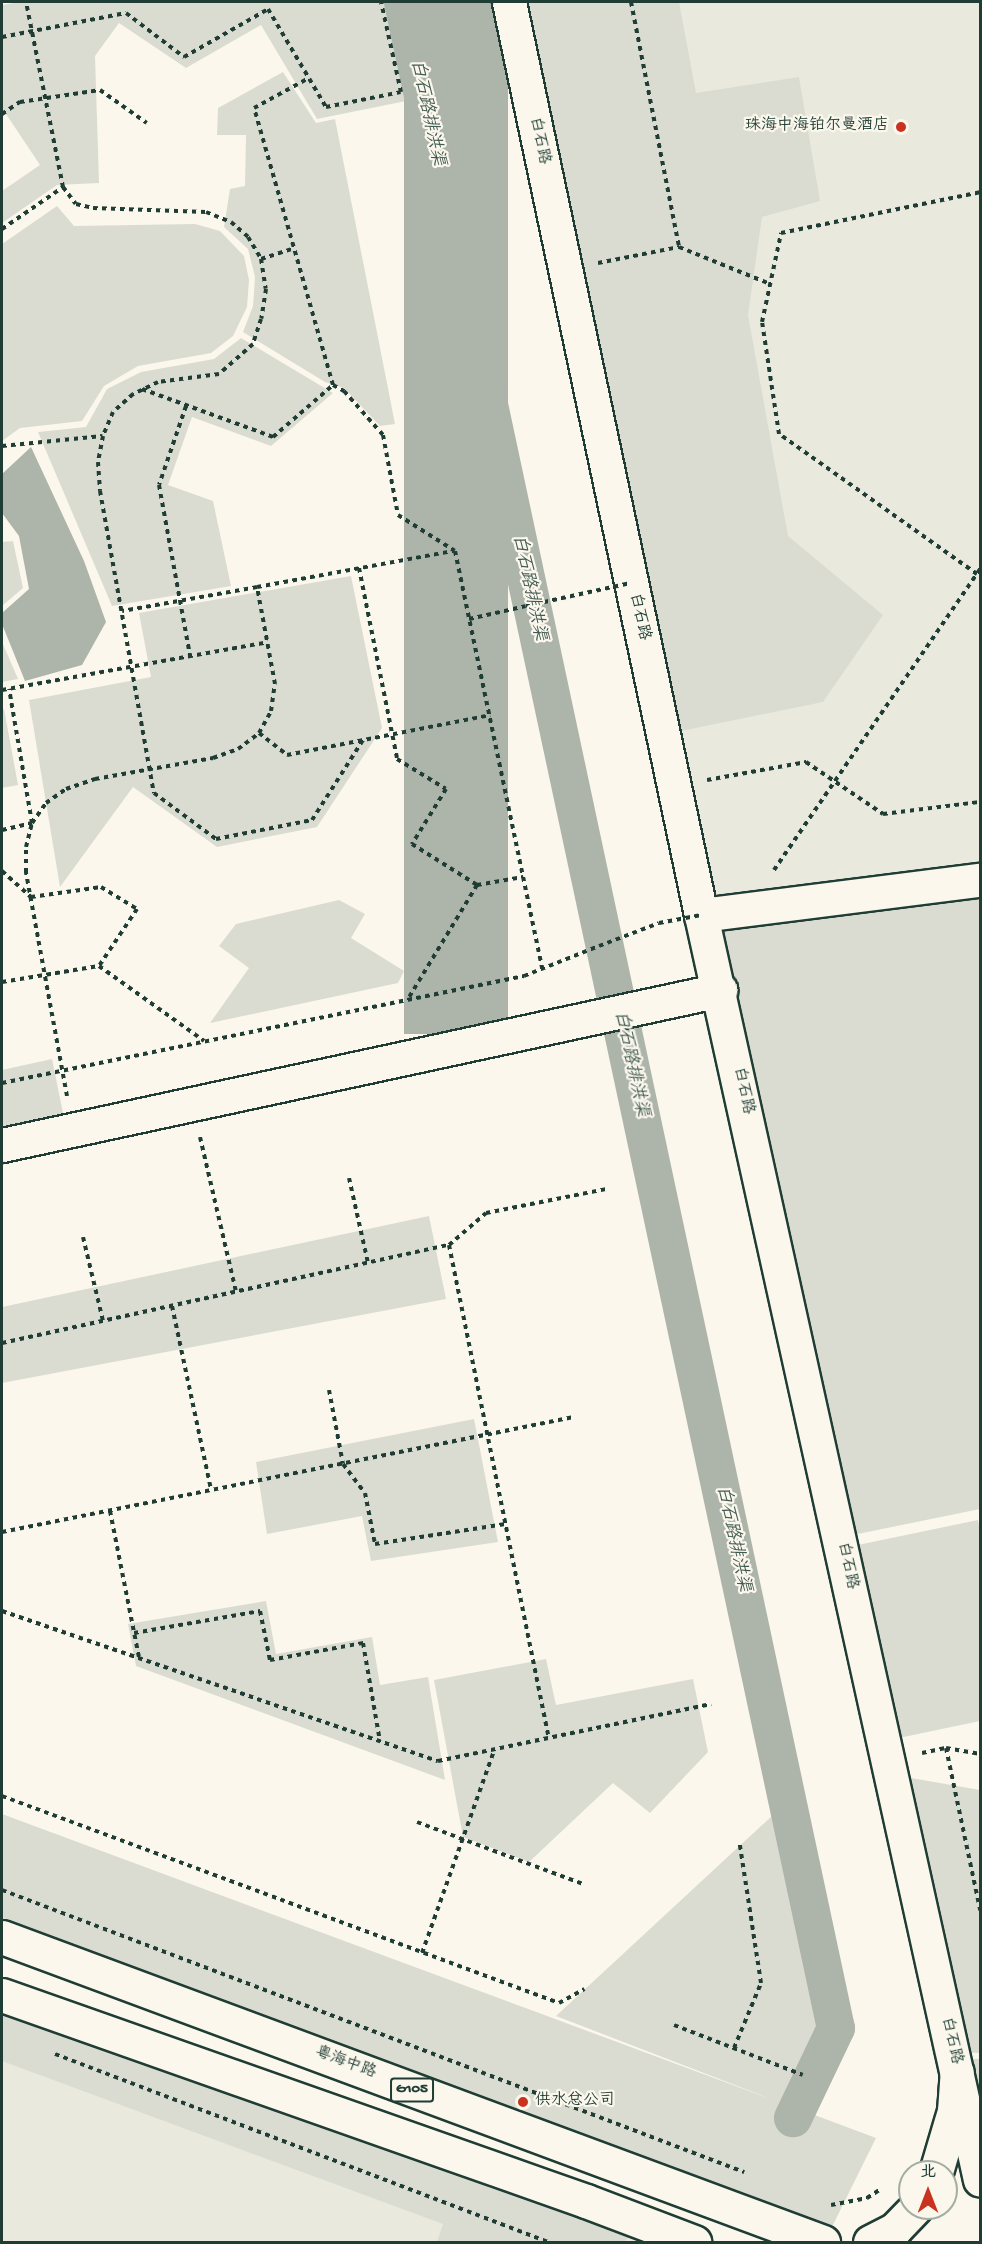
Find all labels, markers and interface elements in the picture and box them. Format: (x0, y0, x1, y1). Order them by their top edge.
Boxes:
water label: 白石路排洪渠 (404, 58, 448, 168)
street label: 白石路 (524, 116, 552, 166)
place label: 珠海中海铂尔曼酒店 (745, 117, 889, 137)
marker: 珠海中海铂尔曼酒店 (894, 120, 908, 134)
water label: 白石路排洪渠 (506, 533, 550, 643)
street label: 白石路 (624, 592, 652, 642)
water label: 白石路排洪渠 (608, 1009, 652, 1119)
street label: 白石路 (728, 1066, 756, 1116)
water label: 白石路排洪渠 (710, 1484, 754, 1594)
street label: 白石路 (832, 1541, 860, 1591)
street label: 白石路 (935, 2015, 965, 2067)
street label: 粤海中路 (312, 2044, 378, 2084)
road number: G105 (390, 2078, 434, 2102)
place label: 供水总公司 (535, 2092, 615, 2112)
marker: 供水总公司 (516, 2095, 530, 2109)
north arrow (898, 2160, 958, 2220)
text: 北 (920, 2164, 936, 2183)

